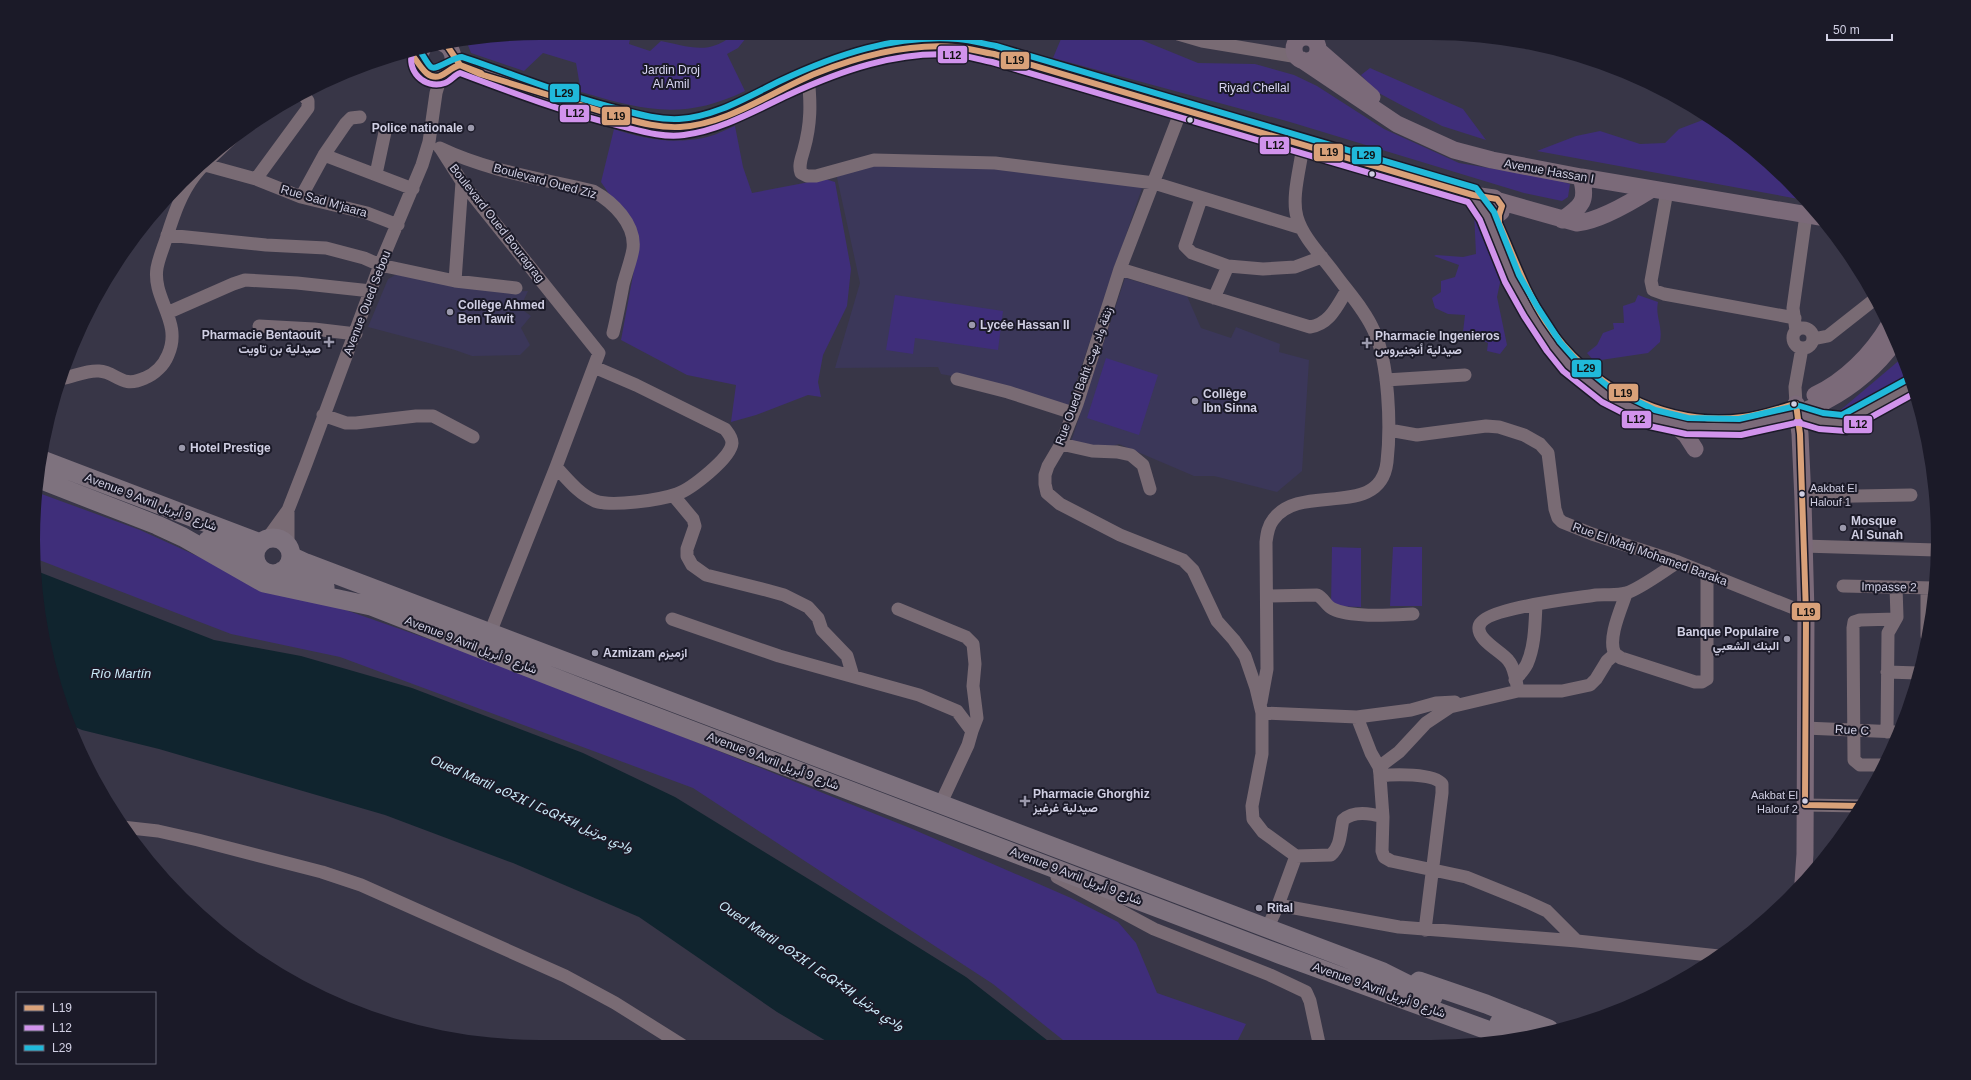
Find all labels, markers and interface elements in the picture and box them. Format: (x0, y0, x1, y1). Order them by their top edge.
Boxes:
scale bar (1827, 16, 1892, 42)
text: 50 m (1833, 23, 1860, 37)
line badge: L12 (937, 45, 968, 64)
text: L12 (943, 49, 961, 61)
line badge: L19 (1000, 51, 1030, 70)
text: L19 (1006, 54, 1024, 66)
park label: Jardin Droj Al Amil (642, 63, 700, 91)
park label: Riyad Chellal (1219, 81, 1289, 95)
line badge: L29 (549, 83, 580, 103)
text: L29 (555, 87, 573, 99)
line badge: L12 (559, 104, 590, 123)
line badge: L19 (601, 106, 631, 126)
text: L12 (566, 107, 584, 119)
text: L19 (607, 110, 625, 122)
unlabelled marker (1185, 115, 1195, 125)
place label: Police nationale (372, 121, 463, 135)
marker: Police nationale (466, 123, 476, 133)
line badge: L12 (1259, 136, 1290, 155)
text: L12 (1266, 139, 1284, 151)
line badge: L19 (1313, 143, 1344, 162)
text: L19 (1320, 146, 1338, 158)
line badge: L29 (1351, 146, 1382, 165)
text: L29 (1357, 149, 1375, 161)
street label: Avenue Hassan I (1503, 156, 1595, 186)
street label: Boulevard Oued Bouragrag (447, 161, 547, 285)
street label: Boulevard Oued Ziz (492, 161, 598, 201)
unlabelled marker (1367, 169, 1377, 179)
street label: Rue Sad M'jaara (279, 182, 369, 220)
street label: Avenue Oued Sebou (341, 249, 393, 357)
place label: Collège Ahmed Ben Tawit (458, 298, 545, 326)
street label: Rue Oued Baht زنقة واد بهت (1052, 305, 1117, 447)
marker: Collège Ahmed Ben Tawit (445, 307, 455, 317)
place label: Lycée Hassan II (980, 318, 1070, 332)
marker: Lycée Hassan II (967, 320, 977, 330)
place label: Pharmacie Bentaouit صيدلية بن تاويت (202, 328, 321, 357)
place label: Pharmacie Ingenieros صيدلية أنجنيروس (1375, 329, 1500, 358)
marker: Pharmacie Bentaouit صيدلية بن تاويت (324, 337, 334, 347)
marker: Pharmacie Ingenieros صيدلية أنجنيروس (1362, 338, 1372, 348)
line badge: L29 (1571, 359, 1602, 378)
text: L29 (1577, 362, 1595, 374)
line badge: L19 (1608, 383, 1639, 402)
place label: Collège Ibn Sinna (1203, 387, 1257, 415)
text: L19 (1614, 387, 1632, 399)
marker: Collège Ibn Sinna (1190, 396, 1200, 406)
unlabelled marker (1789, 399, 1799, 409)
line badge: L12 (1621, 410, 1652, 429)
text: L12 (1627, 413, 1645, 425)
line badge: L12 (1843, 415, 1873, 434)
text: L12 (1849, 418, 1867, 430)
place label: Hotel Prestige (190, 441, 271, 455)
marker: Hotel Prestige (177, 443, 187, 453)
street label: Avenue 9 Avril شارع 9 أبريل (82, 470, 219, 536)
place label: Aakbat El Halouf 1 (1810, 482, 1857, 508)
marker: Aakbat El Halouf 1 (1797, 489, 1807, 499)
place label: Mosque Al Sunah (1851, 514, 1903, 542)
street label: Rue El Madj Mohamed Baraka (1571, 519, 1729, 589)
marker: Mosque Al Sunah (1838, 523, 1848, 533)
street label: Impasse 2 (1861, 580, 1917, 594)
line badge: L19 (1791, 602, 1821, 621)
text: L19 (1797, 606, 1815, 618)
street label: Avenue 9 Avril شارع 9 أبريل (402, 613, 539, 679)
place label: Banque Populaire البنك الشعبي (1677, 625, 1779, 656)
marker: Banque Populaire البنك الشعبي (1782, 634, 1792, 644)
place label: Azmizam ازميزم (603, 646, 687, 661)
marker: Azmizam ازميزم (590, 648, 600, 658)
water label: Río Martín (91, 666, 151, 681)
street label: Rue C (1835, 722, 1870, 738)
street label: Avenue 9 Avril شارع 9 أبريل (704, 729, 841, 795)
water label: Oued Martil ⴰⵙⵉⴼ ⵏ ⵎⴰⵕⵜⵉⵍ وادي مرتيل (427, 752, 636, 858)
place label: Pharmacie Ghorghiz صيدلية غرغيز (1032, 787, 1150, 816)
place label: Aakbat El Halouf 2 (1751, 789, 1798, 815)
marker: Pharmacie Ghorghiz صيدلية غرغيز (1020, 796, 1030, 806)
marker: Aakbat El Halouf 2 (1800, 796, 1810, 806)
street label: Avenue 9 Avril شارع 9 أبريل (1007, 844, 1144, 910)
water label: Oued Martil ⴰⵙⵉⴼ ⵏ ⵎⴰⵕⵜⵉⵍ وادي مرتيل (715, 898, 907, 1036)
place label: Rital (1267, 901, 1293, 915)
marker: Rital (1254, 903, 1264, 913)
street label: Avenue 9 Avril شارع 9 أبريل (1310, 959, 1447, 1022)
legend (16, 992, 156, 1064)
text: L19 (52, 1001, 72, 1015)
text: L12 (52, 1021, 72, 1035)
text: L29 (52, 1041, 72, 1055)

